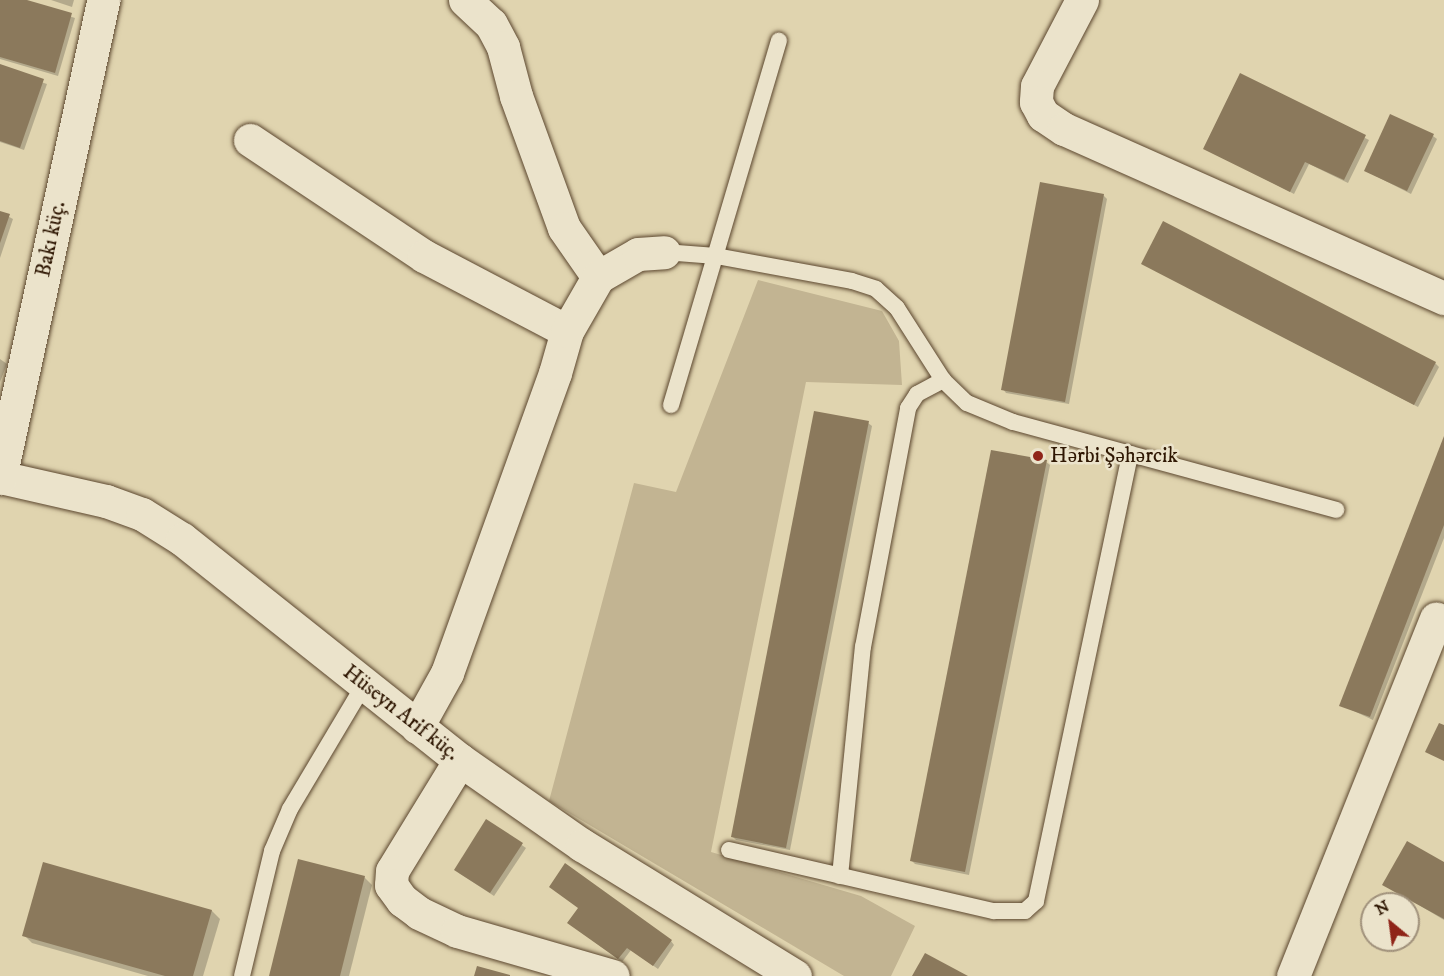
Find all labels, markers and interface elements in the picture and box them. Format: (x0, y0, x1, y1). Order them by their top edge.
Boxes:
street label: Bakı küç. (31, 199, 71, 279)
place label: Hərbi Şəhərcik (1050, 443, 1178, 469)
marker: Hərbi Şəhərcik (1031, 449, 1045, 463)
street label: Hüseyn Arif küç. (338, 660, 464, 766)
north arrow (1360, 892, 1420, 952)
text: N (1372, 896, 1393, 920)

